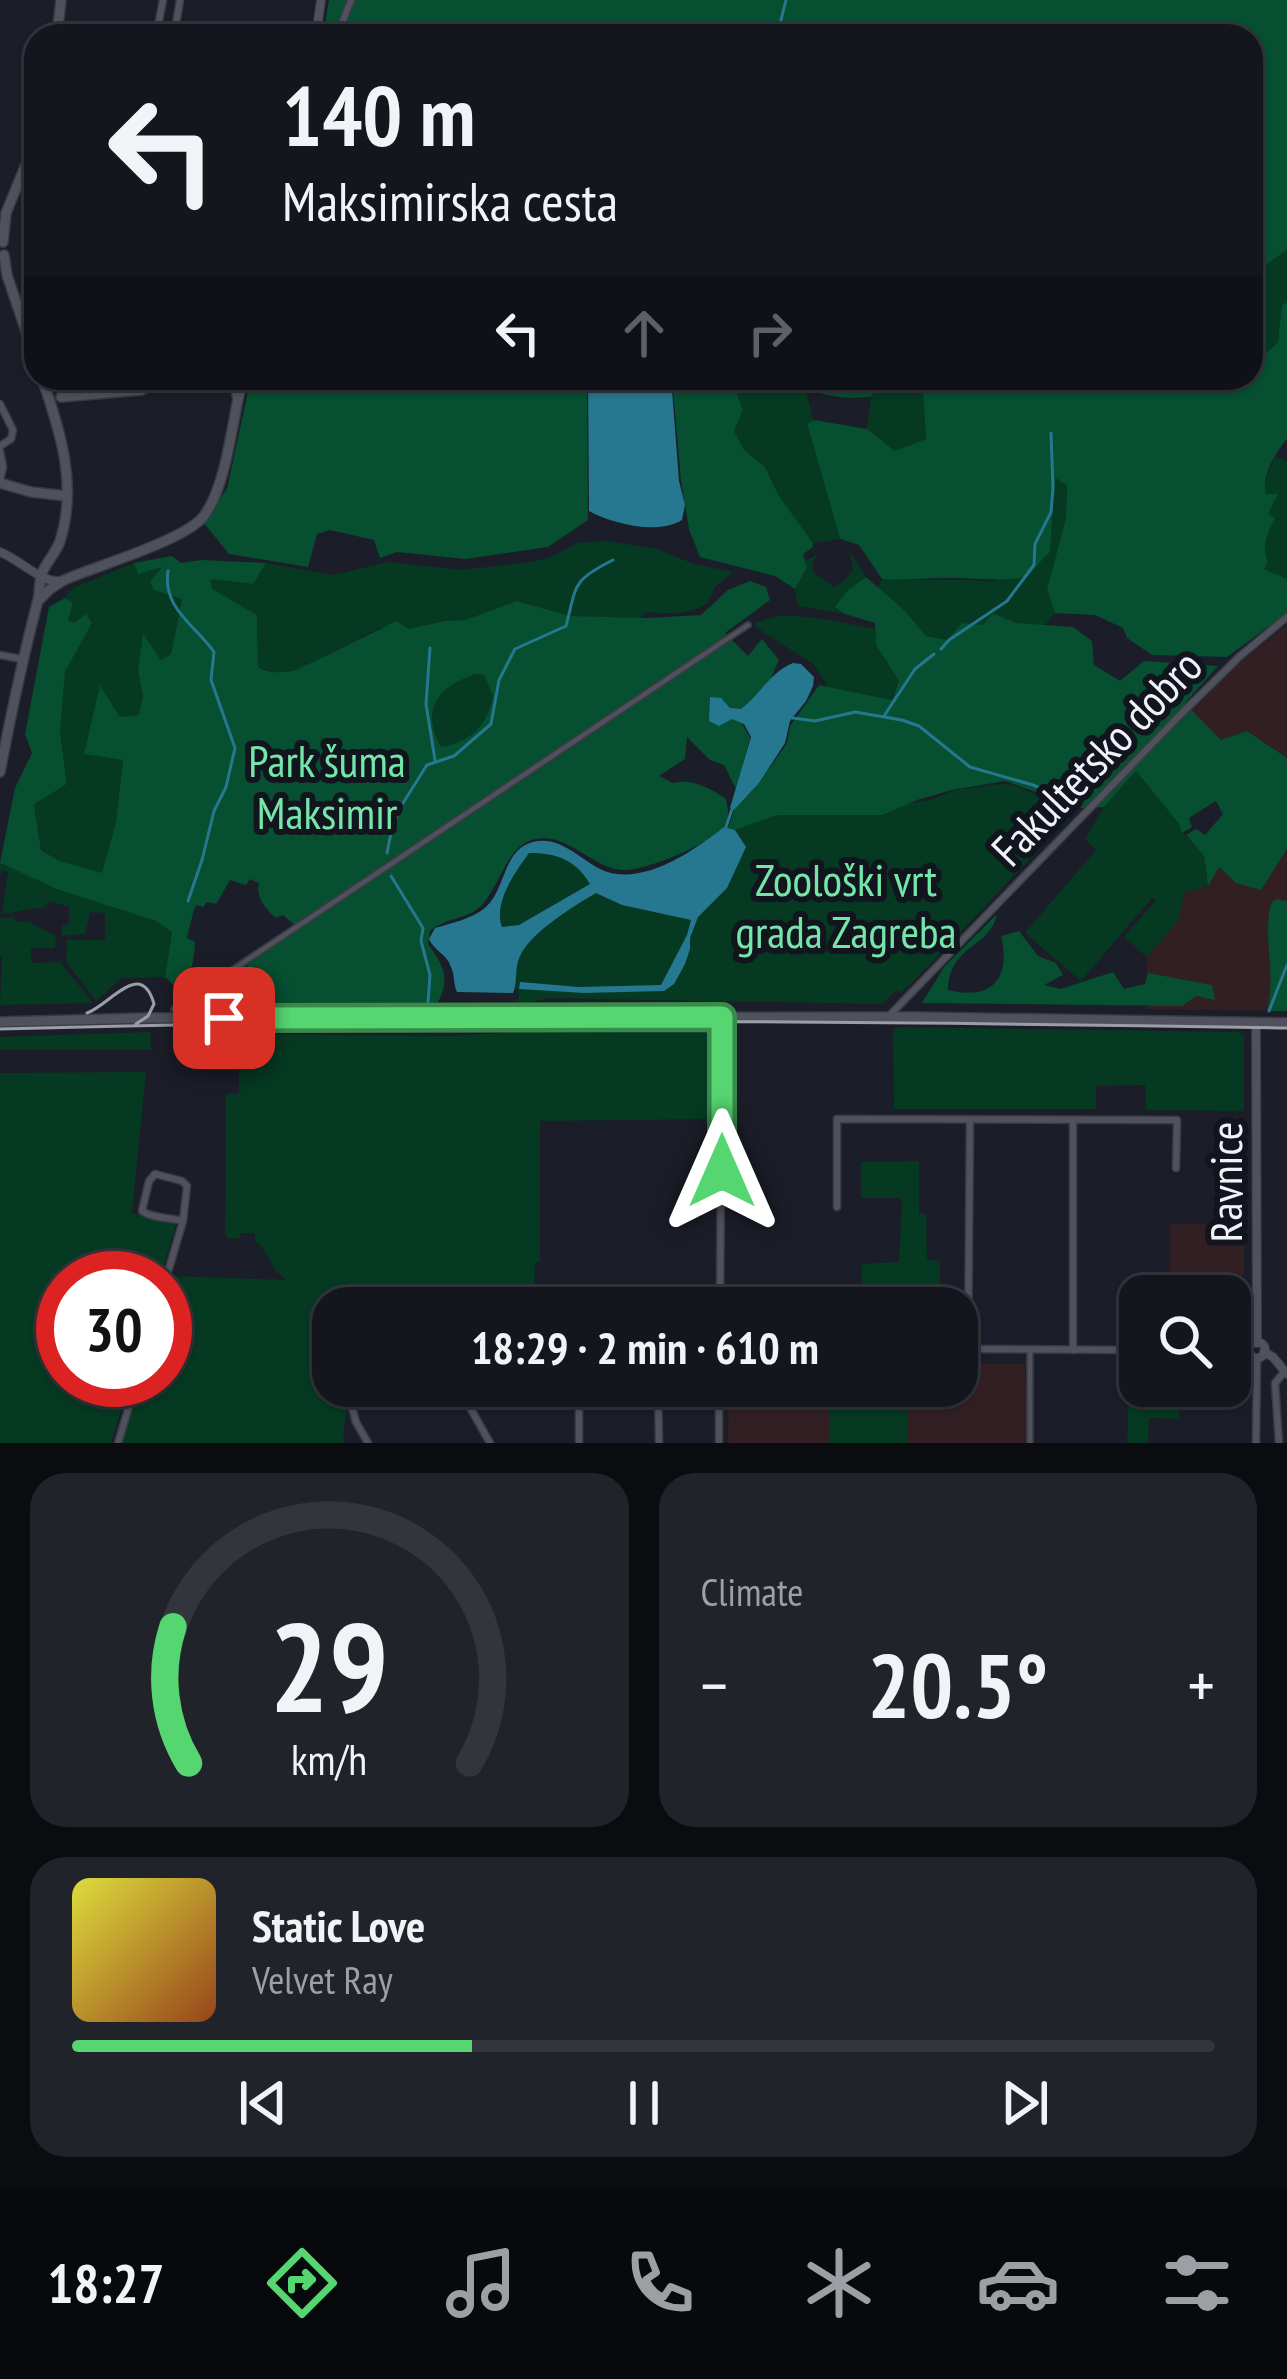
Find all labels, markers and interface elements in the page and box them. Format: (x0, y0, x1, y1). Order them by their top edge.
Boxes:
text: 140 m (282, 60, 475, 169)
icon: left (84, 72, 240, 228)
text: Maksimirska cesta (282, 166, 618, 236)
icon: left (485, 300, 551, 366)
icon: ahead (611, 300, 677, 366)
icon: right (737, 300, 803, 366)
street label: Fakultetsko dobro (978, 637, 1214, 877)
park label: Park šuma Maksimir (248, 731, 406, 841)
park label: Zoološki vrt grada Zagreba (736, 850, 957, 960)
pin (173, 967, 275, 1069)
icon: arrive (191, 985, 257, 1051)
position arrow (659, 1108, 785, 1234)
street label: Ravnice (1196, 1122, 1254, 1242)
speed limit sign: 30 (36, 1251, 192, 1407)
map controls (1119, 1275, 1251, 1407)
button: search (1119, 1275, 1251, 1407)
text: 18:29 · 2 min · 610 m (471, 1318, 819, 1376)
text: Climate (701, 1566, 803, 1617)
text: 29 (270, 1585, 389, 1746)
text: 20.5° (867, 1626, 1048, 1743)
text: − (701, 1642, 728, 1727)
text: + (1188, 1642, 1215, 1727)
text: km/h (291, 1731, 367, 1787)
text: Static Love (252, 1896, 425, 1954)
text: Velvet Ray (252, 1954, 393, 2005)
icon: previous (230, 2070, 296, 2136)
icon: pause (611, 2070, 677, 2136)
icon: next (992, 2070, 1058, 2136)
icon: directions (260, 2241, 344, 2325)
icon: music (439, 2241, 523, 2325)
icon: phone (618, 2241, 702, 2325)
icon: climate (797, 2241, 881, 2325)
icon: car (976, 2241, 1060, 2325)
icon: filters (1155, 2241, 1239, 2325)
text: 18:27 (48, 2248, 164, 2318)

